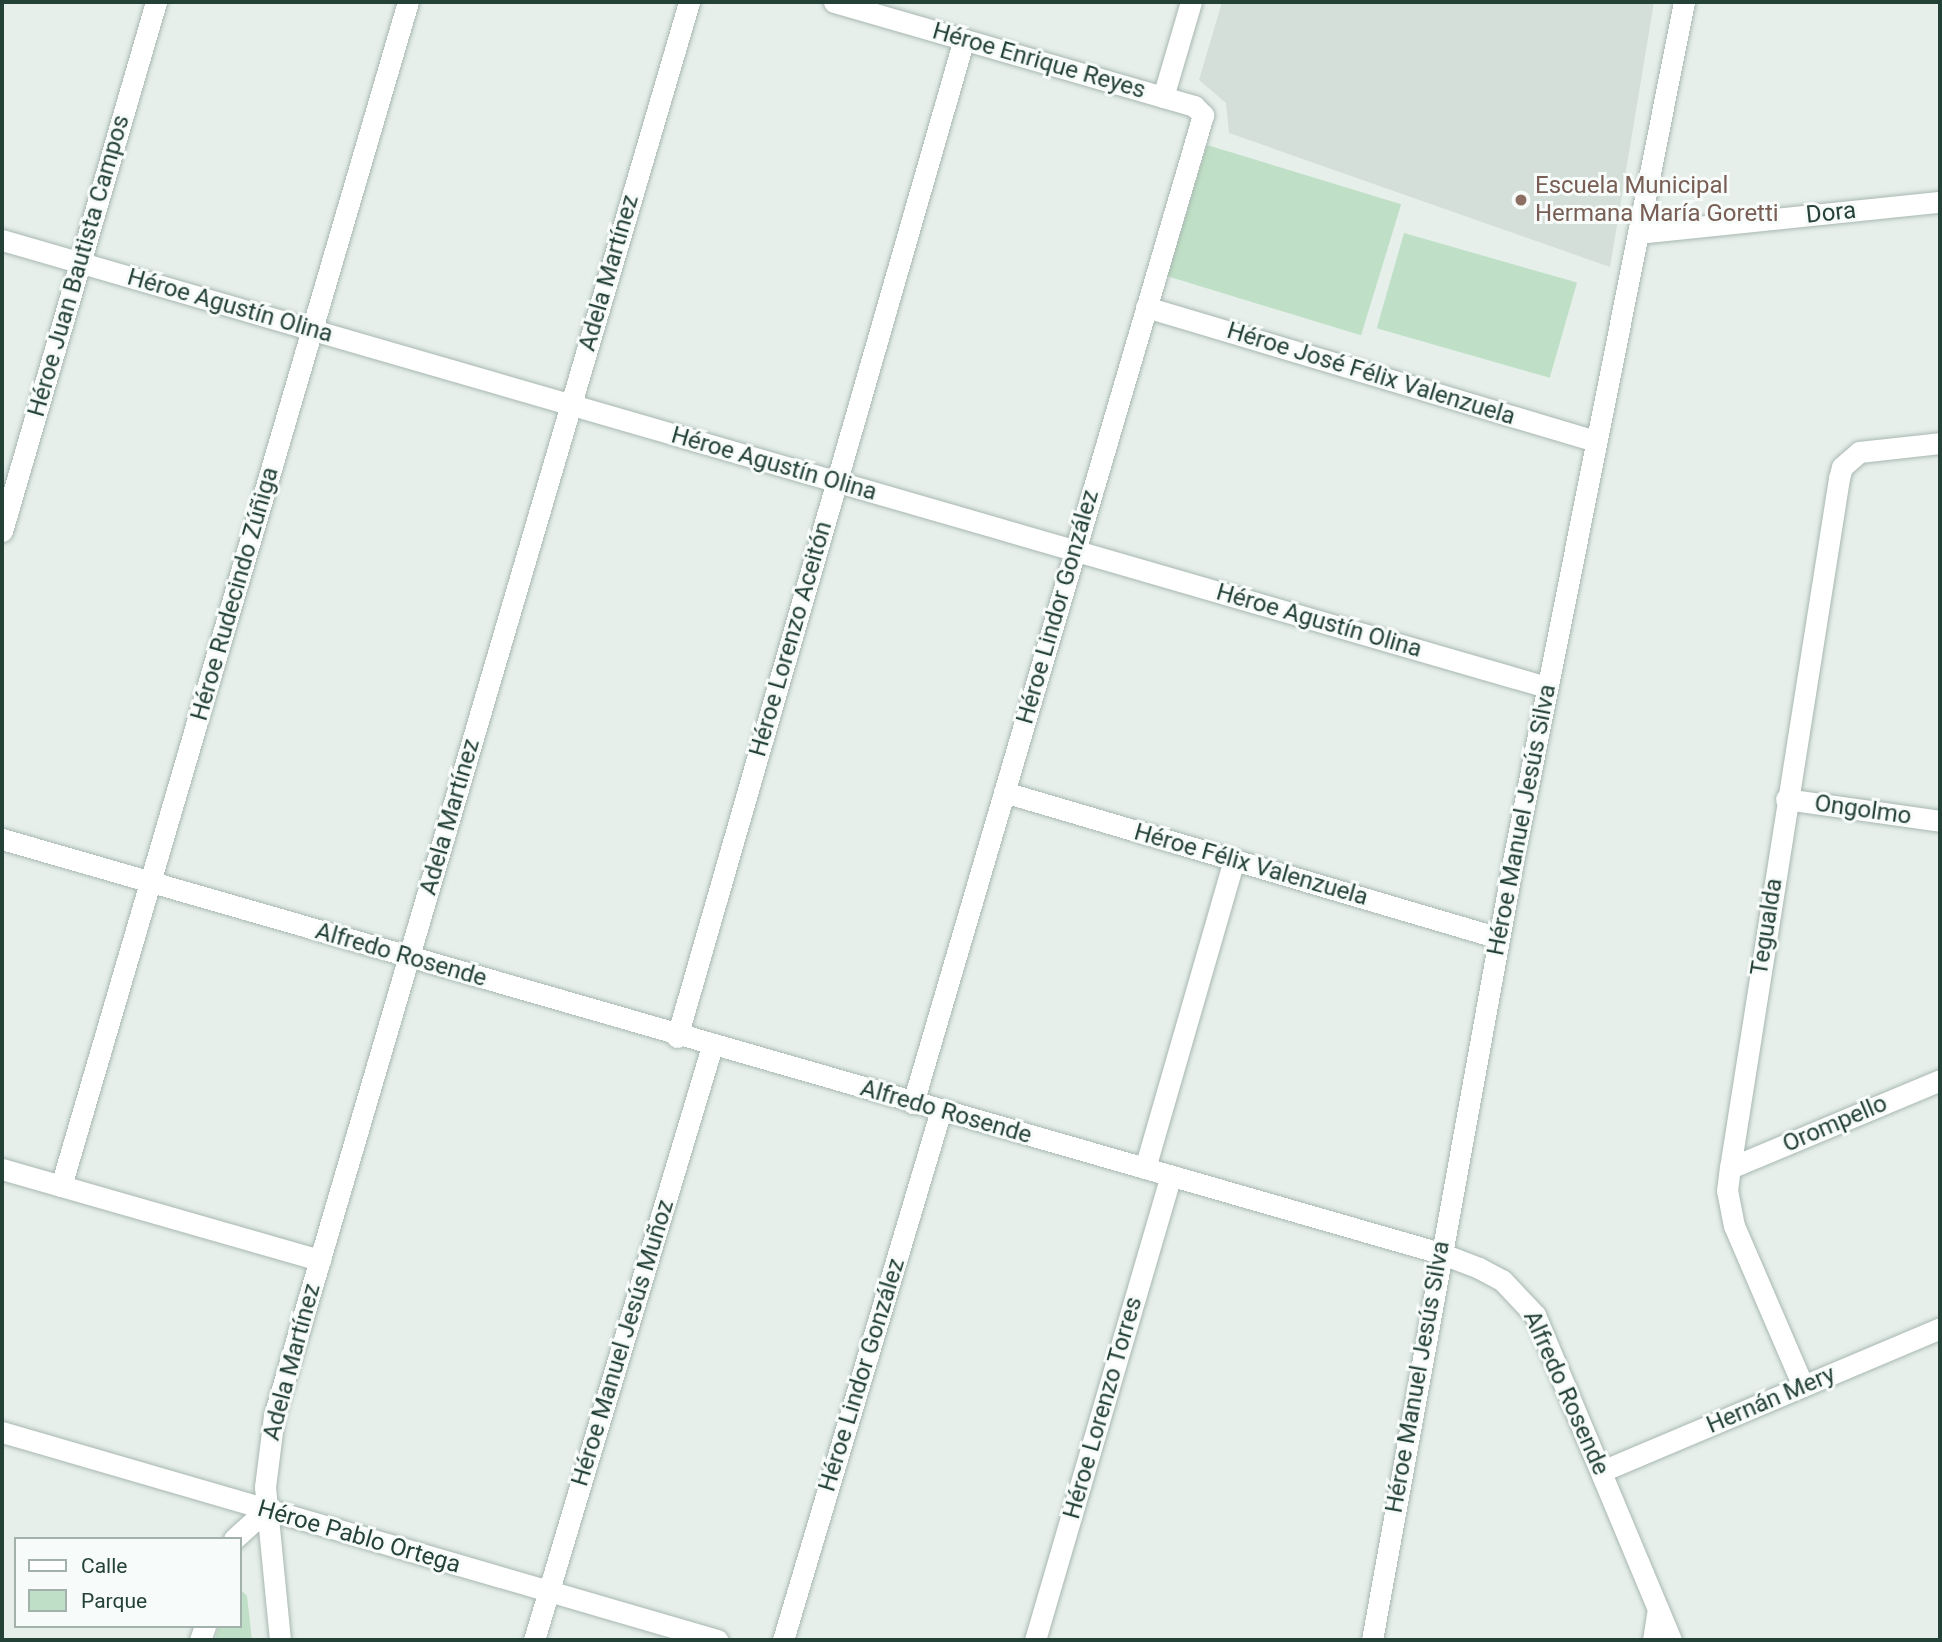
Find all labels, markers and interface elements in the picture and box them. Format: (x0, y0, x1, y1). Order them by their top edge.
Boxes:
street label: Héroe Enrique Reyes (929, 17, 1149, 105)
street label: Héroe Juan Bautista Campos (22, 112, 136, 420)
place label: Escuela Municipal Hermana María Goretti (1535, 172, 1779, 228)
street label: Adela Martínez (573, 192, 645, 354)
marker: Escuela Municipal Hermana María Goretti (1513, 192, 1529, 208)
street label: Dora (1805, 196, 1857, 230)
street label: Héroe Agustín Olina (124, 263, 336, 349)
street label: Héroe José Félix Valenzuela (1223, 316, 1519, 432)
street label: Héroe Agustín Olina (668, 421, 880, 507)
street label: Héroe Rudecindo Zúñiga (185, 464, 285, 724)
street label: Héroe Lindor González (1011, 487, 1105, 727)
street label: Héroe Lorenzo Aceitón (744, 518, 838, 760)
street label: Héroe Agustín Olina (1213, 578, 1425, 664)
street label: Héroe Manuel Jesús Silva (1482, 682, 1562, 958)
street label: Adela Martínez (414, 736, 486, 898)
street label: Ongolmo (1813, 789, 1913, 831)
street label: Héroe Félix Valenzuela (1131, 818, 1371, 912)
street label: Tegualda (1745, 876, 1789, 978)
street label: Alfredo Rosende (312, 917, 490, 993)
street label: Alfredo Rosende (857, 1074, 1035, 1150)
street label: Orompello (1778, 1089, 1892, 1159)
street label: Héroe Manuel Jesús Muñoz (566, 1196, 680, 1490)
street label: Héroe Manuel Jesús Silva (1380, 1239, 1456, 1515)
street label: Héroe Lindor González (813, 1255, 911, 1495)
street label: Adela Martínez (257, 1280, 327, 1444)
street label: Héroe Lorenzo Torres (1057, 1293, 1149, 1523)
street label: Alfredo Rosende (1517, 1306, 1615, 1480)
street label: Hernán Mery (1702, 1360, 1840, 1440)
street label: Héroe Pablo Ortega (254, 1494, 464, 1580)
legend (14, 1537, 242, 1628)
text: Calle (81, 1554, 127, 1578)
text: Parque (81, 1589, 147, 1613)

